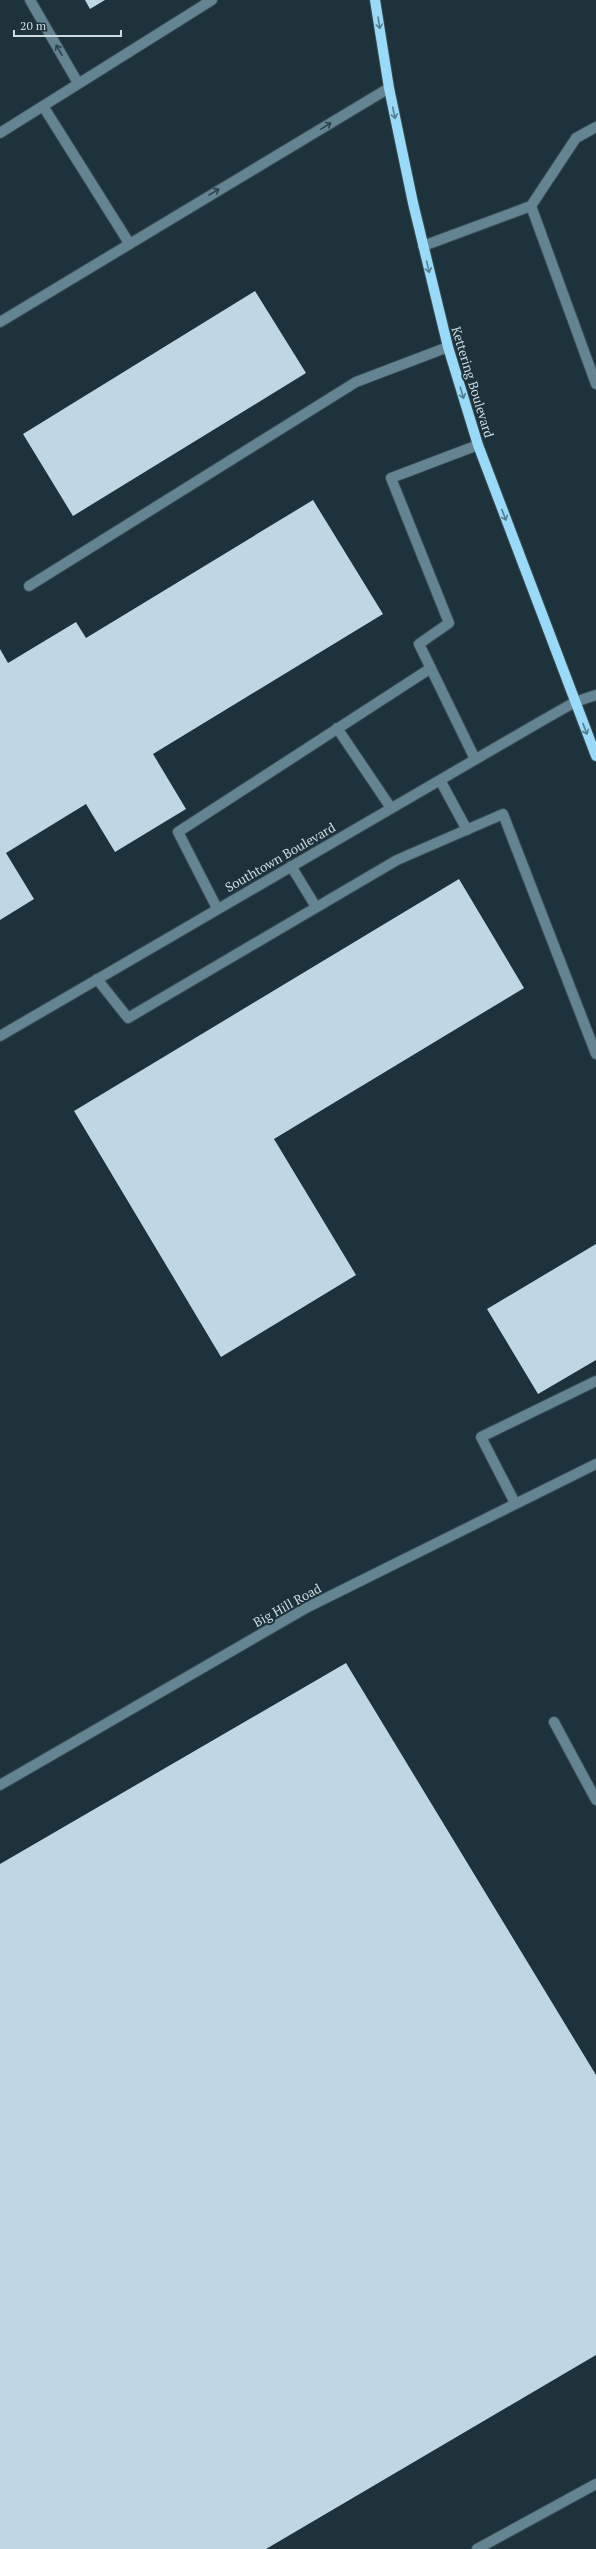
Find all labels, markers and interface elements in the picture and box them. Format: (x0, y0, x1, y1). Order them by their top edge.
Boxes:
scale bar (14, 12, 121, 38)
one-way arrow (375, 17, 383, 30)
text: 20 m (20, 18, 47, 33)
one-way arrow (54, 44, 62, 56)
one-way arrow (391, 106, 399, 119)
one-way arrow (320, 122, 331, 130)
one-way arrow (208, 188, 220, 196)
one-way arrow (425, 260, 433, 273)
street label: Kettering Boulevard (448, 324, 498, 440)
one-way arrow (459, 386, 466, 399)
one-way arrow (501, 509, 509, 521)
one-way arrow (582, 722, 590, 734)
street label: Southtown Boulevard (222, 818, 338, 896)
street label: Big Hill Road (250, 1579, 324, 1631)

